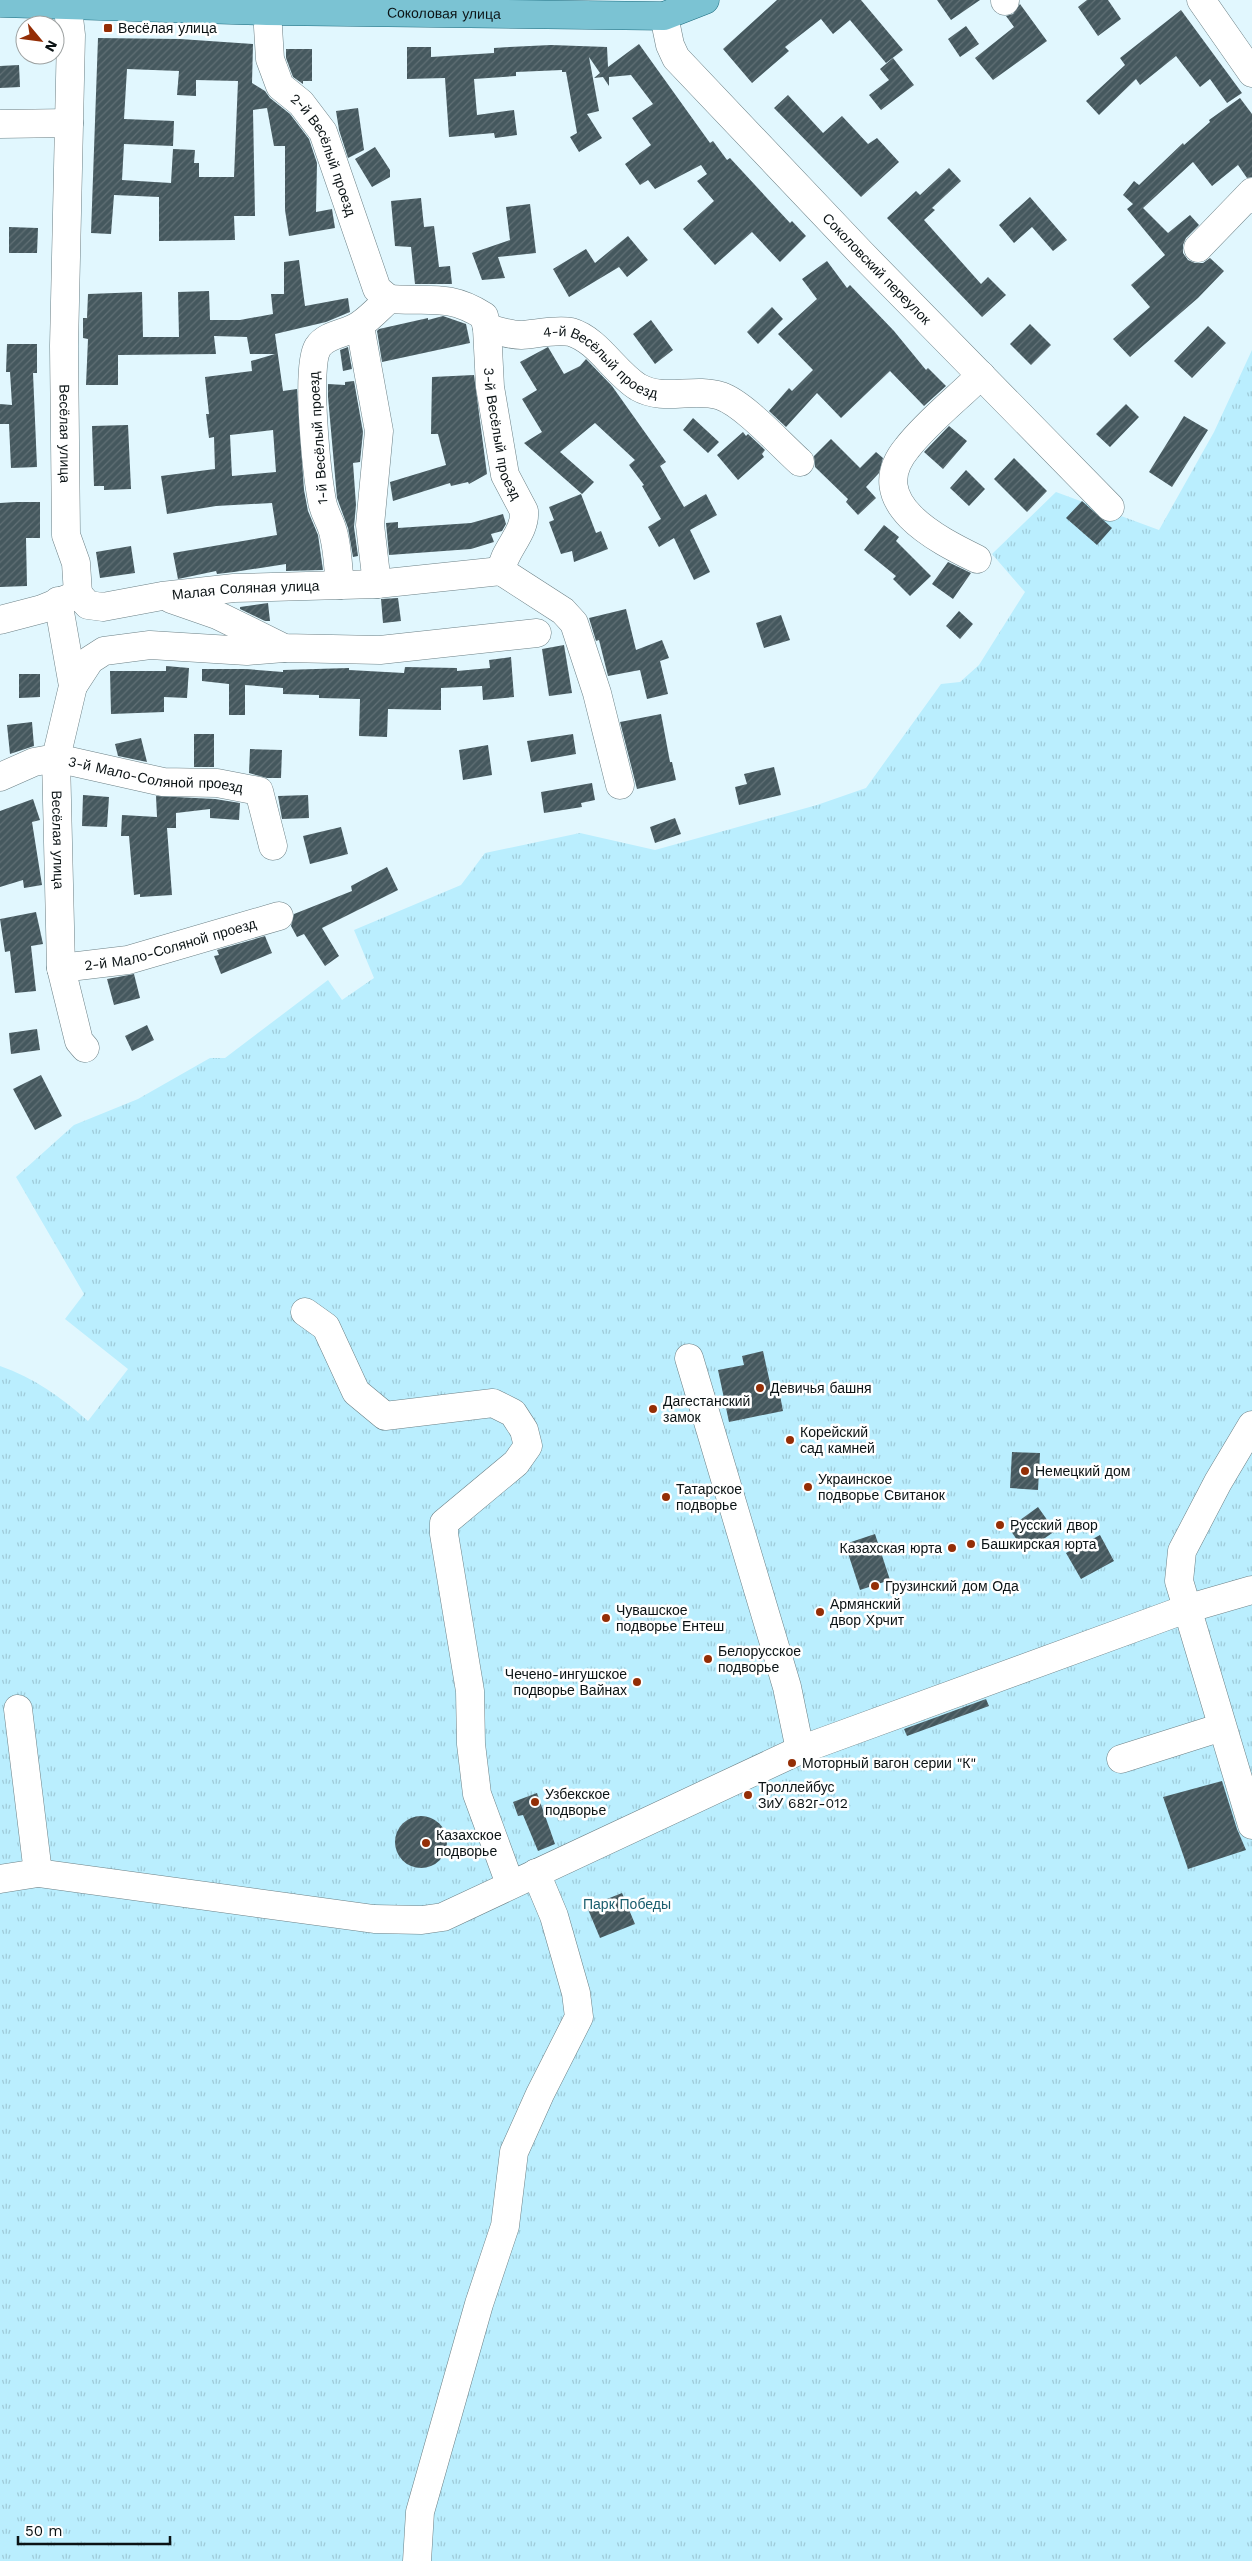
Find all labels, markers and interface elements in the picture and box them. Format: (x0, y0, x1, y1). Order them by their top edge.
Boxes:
street label: Соколовая улица (387, 5, 501, 22)
north arrow (15, 15, 65, 65)
place label: Весёлая улица (118, 20, 217, 36)
marker: Весёлая улица (102, 22, 114, 34)
text: N (42, 38, 61, 55)
street label: 2-й Весёлый проезд (288, 90, 359, 218)
street label: Соколовский переулок (819, 210, 935, 328)
street label: 4-й Весёлый проезд (542, 323, 659, 401)
street label: 3-й Весёлый проезд (481, 367, 525, 503)
street label: 1-й Весёлый проезд (305, 371, 331, 505)
street label: Весёлая улица (56, 384, 73, 483)
street label: Малая Соляная улица (171, 578, 320, 603)
street label: 3-й Мало-Соляной проезд (67, 753, 244, 796)
street label: Весёлая улица (49, 790, 67, 889)
street label: 2-й Мало-Соляной проезд (83, 915, 258, 973)
place label: Девичья башня (770, 1380, 872, 1396)
marker: Девичья башня (754, 1382, 766, 1394)
place label: Дагестанский замок (663, 1393, 750, 1425)
marker: Дагестанский замок (647, 1403, 659, 1415)
place label: Корейский сад камней (800, 1424, 875, 1456)
marker: Корейский сад камней (784, 1434, 796, 1446)
place label: Немецкий дом (1035, 1463, 1130, 1479)
marker: Немецкий дом (1019, 1465, 1031, 1477)
place label: Украинское подворье Свитанок (818, 1471, 946, 1503)
place label: Татарское подворье (676, 1481, 742, 1513)
marker: Украинское подворье Свитанок (802, 1481, 814, 1493)
marker: Татарское подворье (660, 1491, 672, 1503)
place label: Русский двор (1010, 1517, 1098, 1533)
marker: Русский двор (994, 1519, 1006, 1531)
place label: Башкирская юрта (981, 1536, 1097, 1552)
marker: Башкирская юрта (965, 1538, 977, 1550)
place label: Казахская юрта (840, 1540, 942, 1556)
marker: Казахская юрта (946, 1542, 958, 1554)
place label: Грузинский дом Ода (885, 1578, 1019, 1594)
marker: Грузинский дом Ода (869, 1580, 881, 1592)
place label: Армянский двор Хрчит (830, 1596, 905, 1628)
place label: Чувашское подворье Ентеш (616, 1602, 724, 1634)
marker: Армянский двор Хрчит (814, 1606, 826, 1618)
marker: Чувашское подворье Ентеш (600, 1612, 612, 1624)
place label: Белорусское подворье (718, 1643, 801, 1675)
marker: Белорусское подворье (702, 1653, 714, 1665)
place label: Чечено-ингушское подворье Вайнах (505, 1666, 627, 1698)
marker: Чечено-ингушское подворье Вайнах (631, 1676, 643, 1688)
place label: Моторный вагон серии "К" (802, 1755, 976, 1771)
marker: Моторный вагон серии "К" (786, 1757, 798, 1769)
place label: Троллейбус ЗиУ 682г-012 (758, 1779, 848, 1811)
place label: Узбекское подворье (545, 1786, 610, 1818)
marker: Троллейбус ЗиУ 682г-012 (742, 1789, 754, 1801)
marker: Узбекское подворье (529, 1796, 541, 1808)
place label: Казахское подворье (436, 1827, 502, 1859)
marker: Казахское подворье (420, 1837, 432, 1849)
park label: Парк Победы (583, 1896, 671, 1912)
scale bar (18, 2514, 170, 2546)
text: 50 m (25, 2522, 62, 2540)

